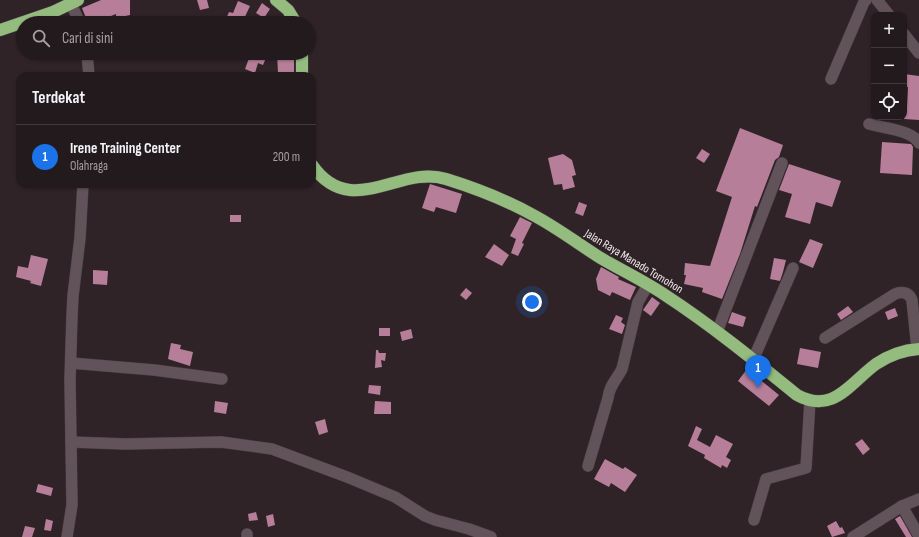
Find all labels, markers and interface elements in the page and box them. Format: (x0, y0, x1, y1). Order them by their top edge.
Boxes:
map controls (871, 12, 907, 120)
button: + (871, 12, 907, 48)
search box (16, 16, 316, 60)
icon: search (30, 27, 52, 49)
text: Cari di sini (62, 29, 113, 48)
button: − (871, 48, 907, 84)
button: locate (871, 84, 907, 120)
text: Terdekat (32, 88, 85, 108)
text: Irene Training Center (70, 139, 181, 158)
text: 1 (42, 149, 48, 165)
text: 200 m (273, 149, 300, 165)
text: Olahraga (70, 158, 108, 174)
street label: Jalan Raya Manado Tomohon (581, 226, 686, 297)
your location (522, 292, 542, 312)
pin: 1 (745, 355, 771, 388)

